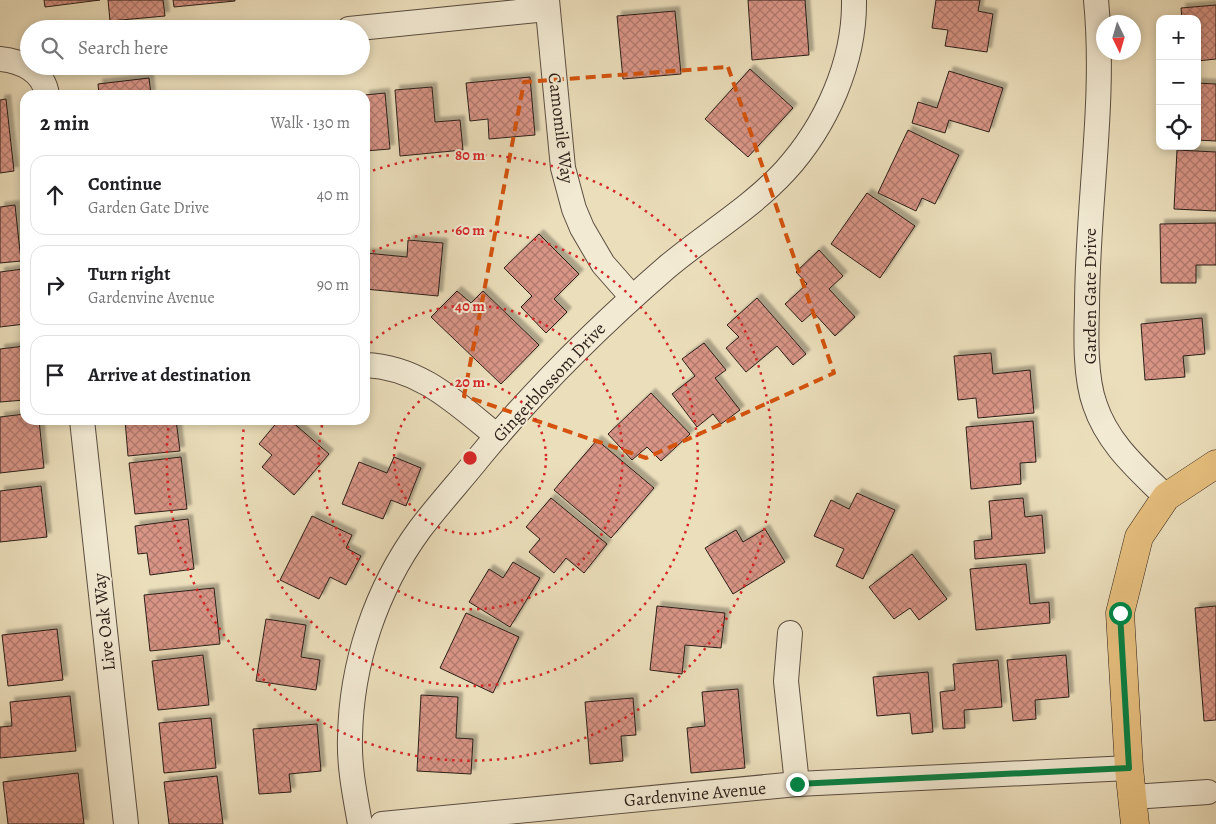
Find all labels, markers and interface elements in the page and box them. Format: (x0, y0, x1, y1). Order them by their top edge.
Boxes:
north arrow (1096, 15, 1141, 60)
map controls (1156, 15, 1201, 150)
button: + (1156, 15, 1201, 60)
search box (20, 20, 370, 75)
icon: search (38, 34, 66, 62)
text: Search here (78, 35, 168, 61)
button: − (1156, 60, 1201, 105)
street label: Camomile Way (542, 71, 580, 186)
button: locate (1156, 105, 1201, 150)
text: 2 min (40, 109, 89, 137)
text: Walk · 130 m (270, 112, 350, 134)
text: 80 m (455, 145, 485, 165)
text: Continue (88, 171, 162, 197)
icon: ahead (41, 181, 69, 209)
text: 40 m (317, 184, 349, 206)
text: Garden Gate Drive (88, 197, 209, 219)
text: 60 m (455, 220, 485, 240)
street label: Garden Gate Drive (1078, 228, 1102, 364)
text: Turn right (88, 261, 170, 287)
icon: right (41, 271, 69, 299)
text: 90 m (317, 274, 349, 296)
text: Gardenvine Avenue (88, 287, 215, 309)
text: 40 m (455, 296, 485, 316)
street label: Gingerblossom Drive (487, 317, 611, 447)
icon: arrive (41, 361, 69, 389)
text: Arrive at destination (88, 362, 251, 388)
text: 20 m (455, 372, 485, 392)
centre of rings (461, 449, 479, 467)
street label: Live Oak Way (87, 571, 121, 672)
route start (1109, 602, 1132, 625)
route end (786, 773, 809, 796)
street label: Gardenvine Avenue (623, 776, 767, 812)

